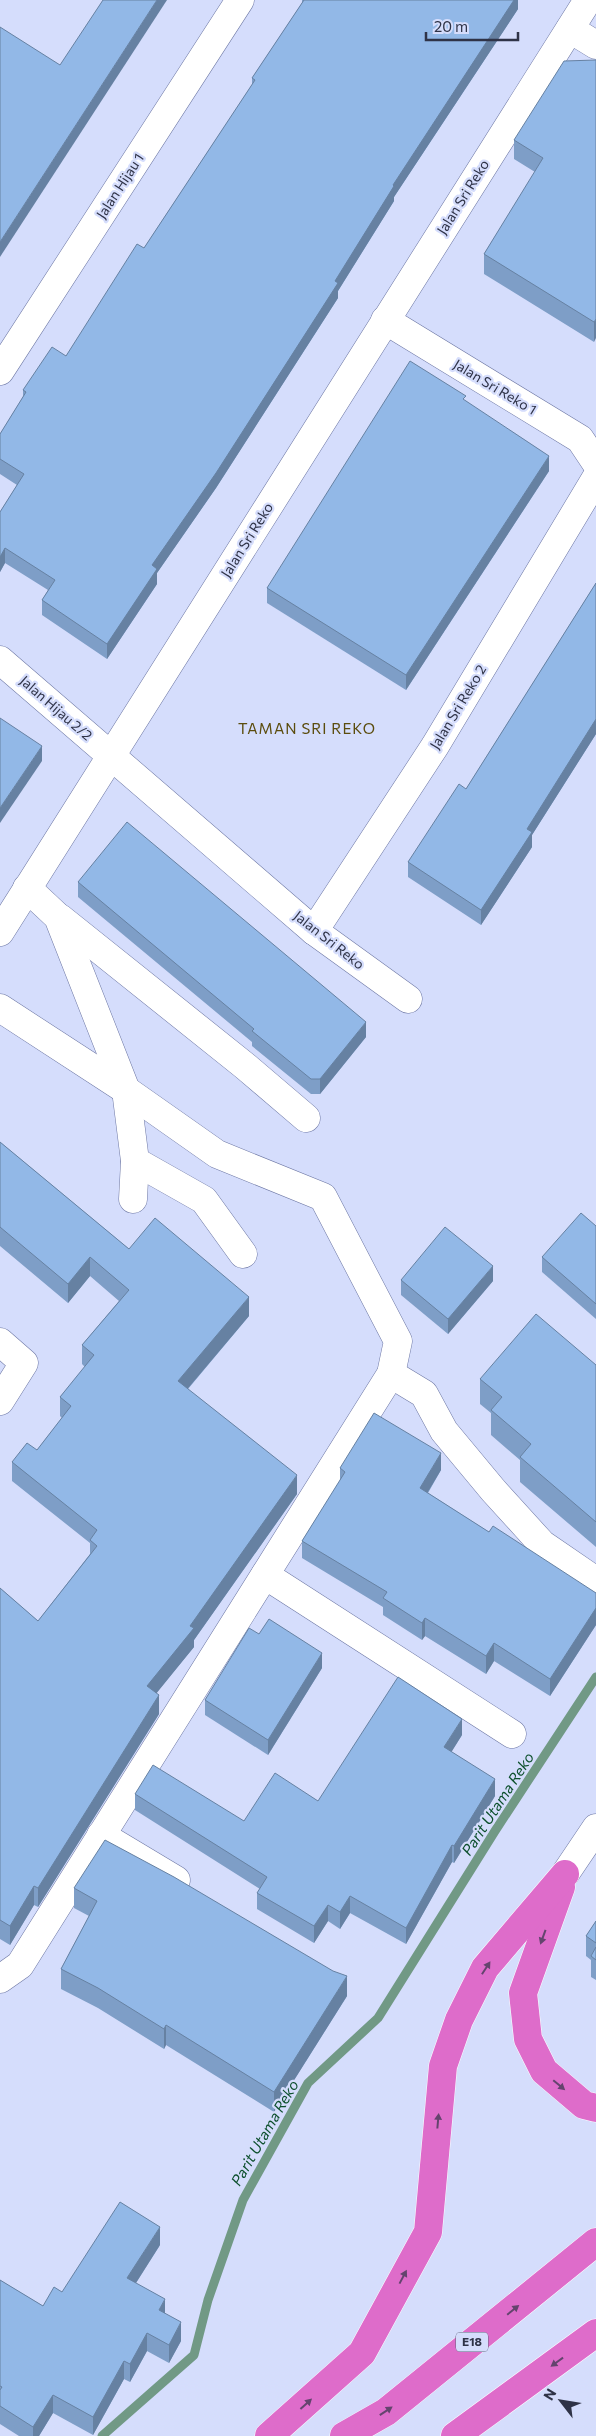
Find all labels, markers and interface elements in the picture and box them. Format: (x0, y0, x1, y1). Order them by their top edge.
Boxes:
scale bar (426, 10, 518, 42)
text: 20 m (434, 17, 468, 35)
street label: Jalan Hijau 1 (92, 150, 147, 222)
street label: Jalan Sri Reko (433, 156, 492, 237)
street label: Jalan Sri Reko 1 (451, 355, 540, 418)
street label: Jalan Sri Reko (217, 499, 276, 580)
street label: Jalan Sri Reko 2 (426, 661, 490, 752)
street label: Jalan Hijau 2/2 (17, 672, 96, 744)
district label: TAMAN SRI REKO (238, 719, 376, 737)
street label: Jalan Sri Reko (291, 907, 368, 972)
water label: Parit Utama Reko (457, 1749, 537, 1858)
one-way arrow (539, 1929, 546, 1944)
one-way arrow (481, 1962, 491, 1975)
water label: Parit Utama Reko (227, 2076, 302, 2189)
one-way arrow (553, 2079, 566, 2090)
one-way arrow (434, 2113, 442, 2129)
one-way arrow (399, 2270, 407, 2284)
one-way arrow (506, 2304, 519, 2315)
road number: E18 (456, 2332, 488, 2352)
one-way arrow (550, 2357, 564, 2367)
north arrow (536, 2376, 586, 2426)
text: N (539, 2385, 559, 2403)
one-way arrow (299, 2398, 312, 2409)
one-way arrow (379, 2406, 393, 2416)

